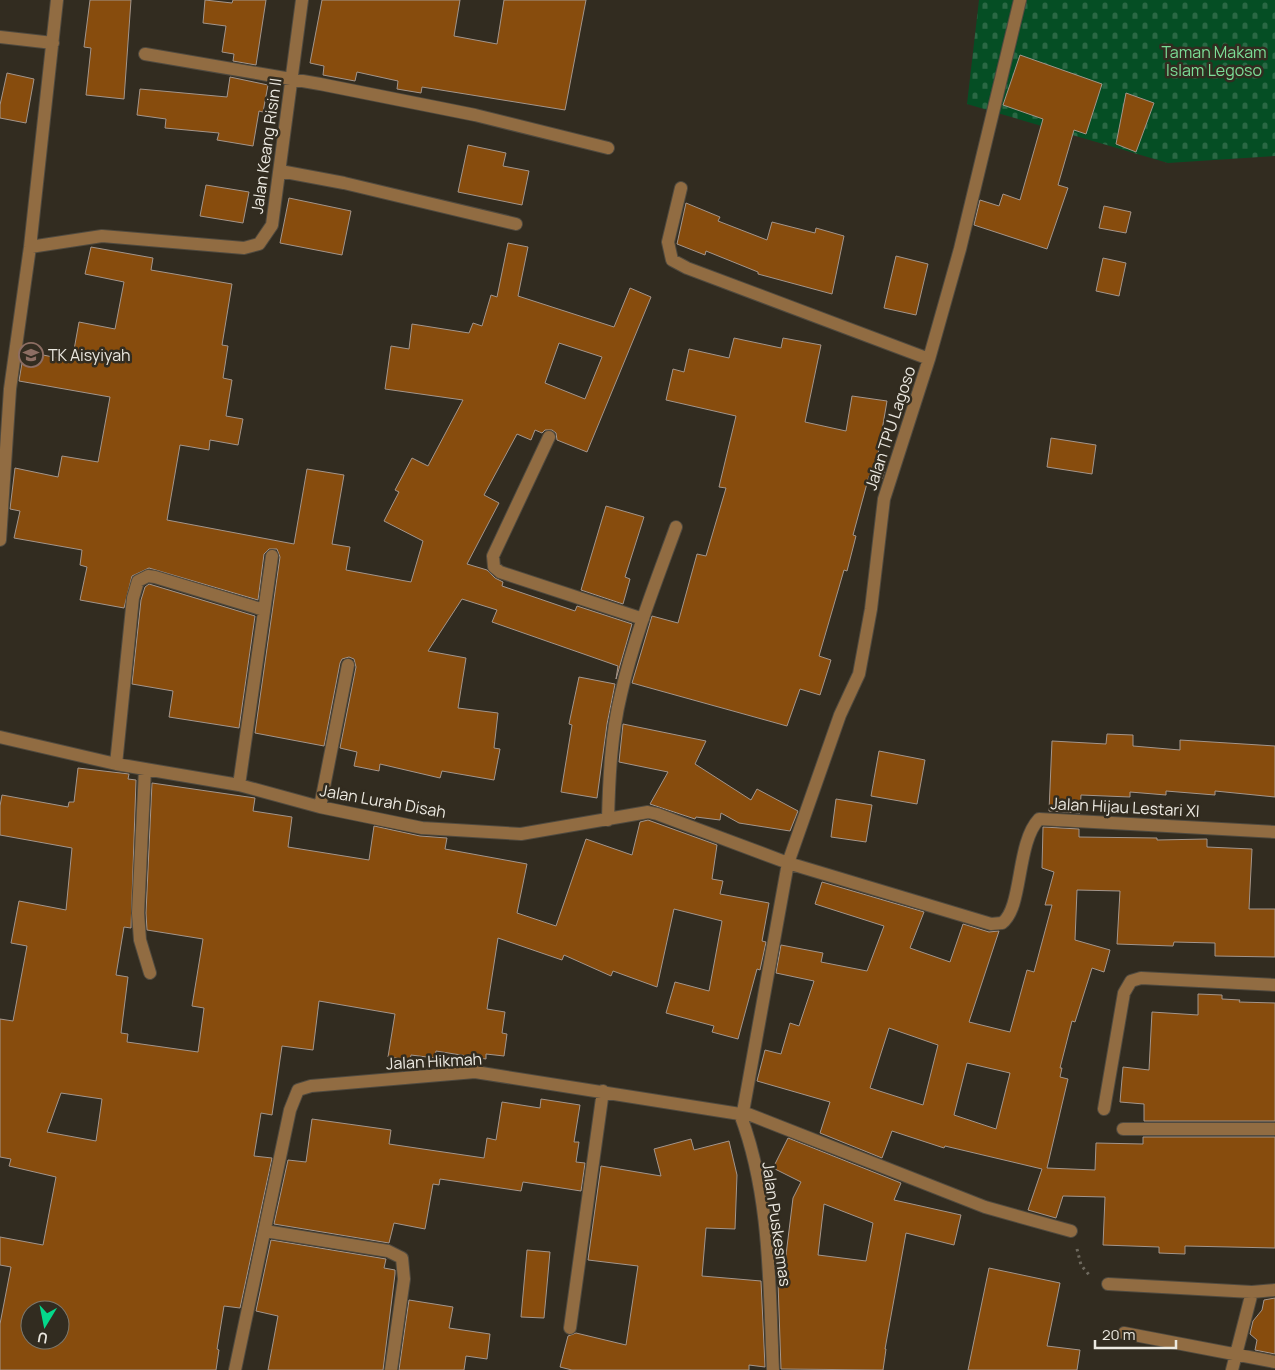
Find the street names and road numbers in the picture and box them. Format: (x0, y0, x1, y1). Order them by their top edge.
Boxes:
street label: Jalan Keang Risin II (246, 77, 286, 215)
street label: Jalan TPU Lagoso (860, 363, 920, 493)
street label: Jalan Lurah Disah (318, 779, 448, 823)
street label: Jalan Hijau Lestari XI (1050, 792, 1200, 822)
street label: Jalan Hikmah (385, 1047, 483, 1075)
street label: Jalan Puskesmas (757, 1160, 797, 1288)

